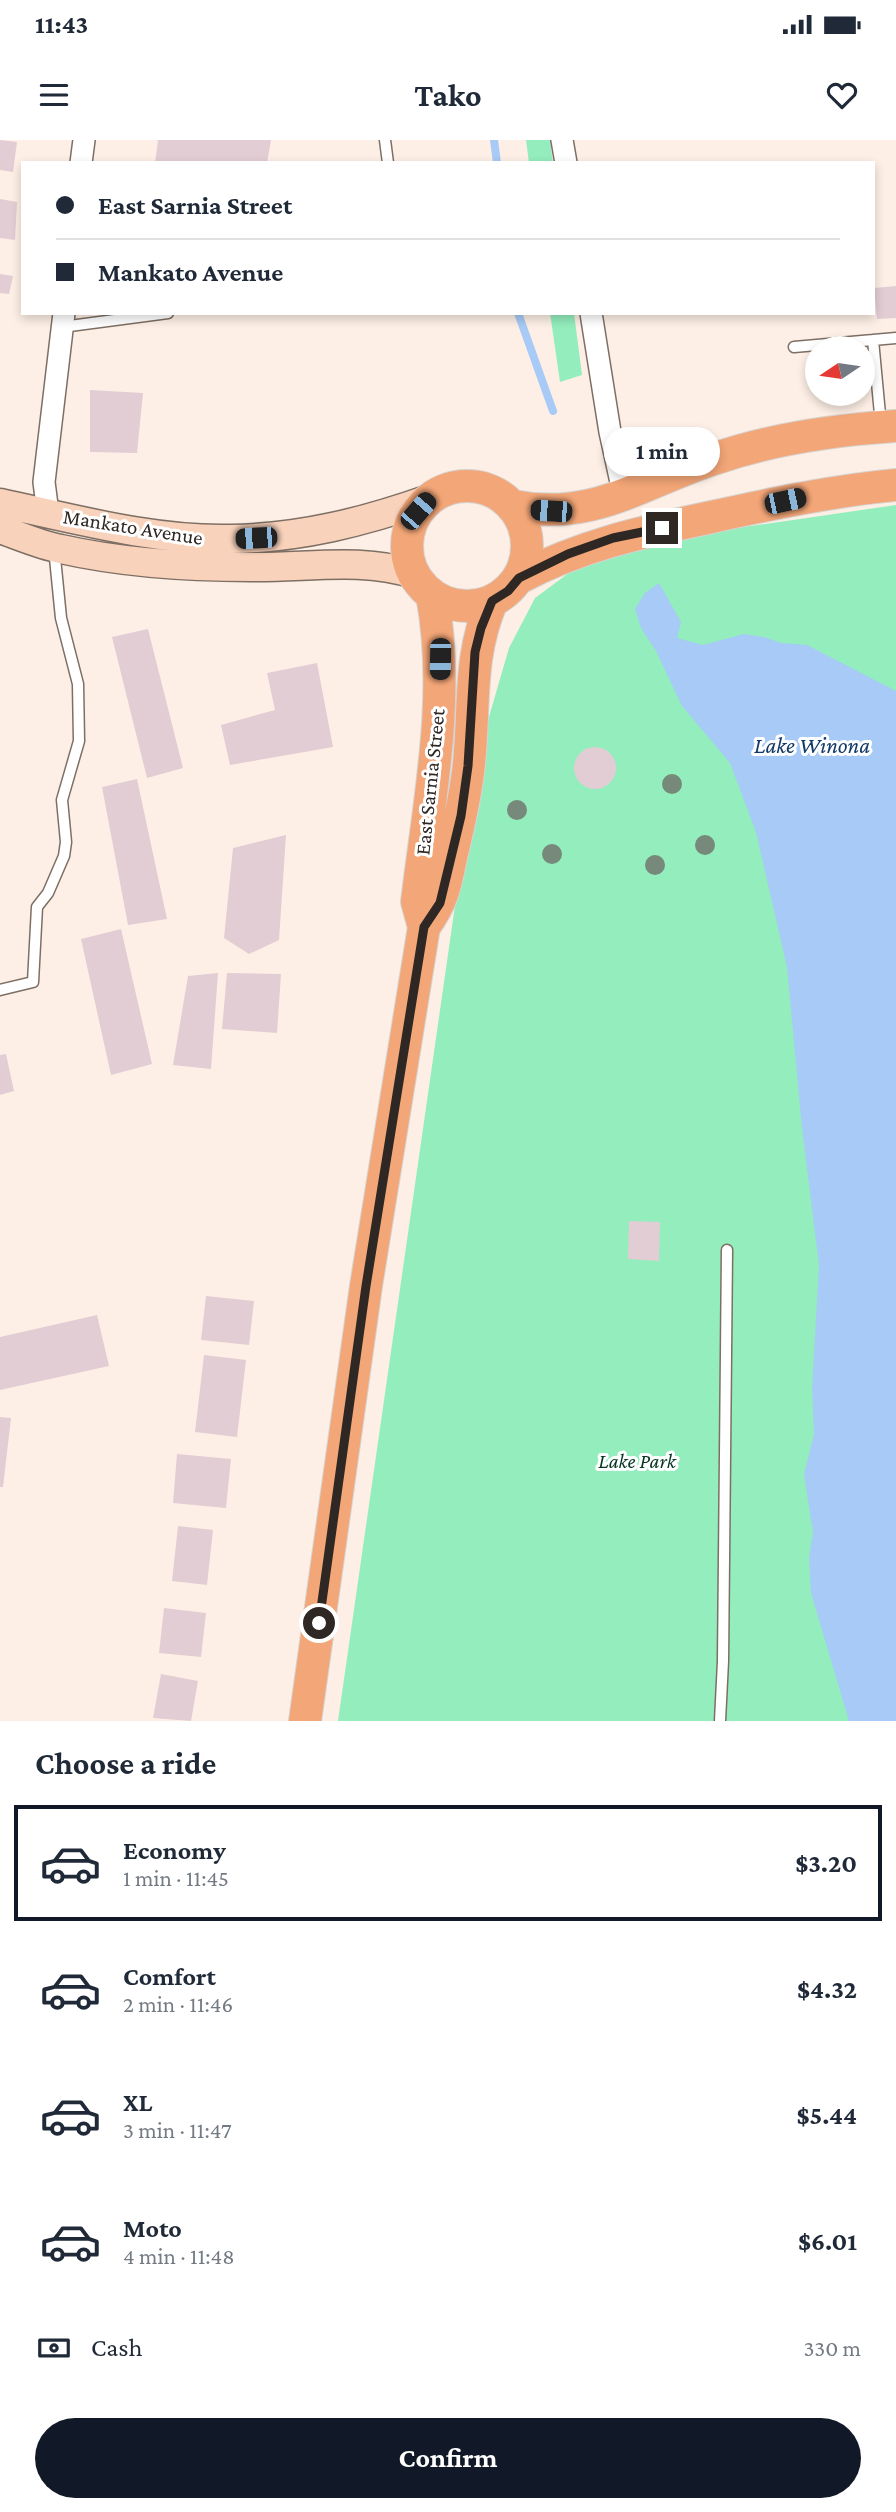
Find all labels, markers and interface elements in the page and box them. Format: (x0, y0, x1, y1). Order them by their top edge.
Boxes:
text: 11:43 (35, 10, 88, 39)
icon: menu (35, 76, 73, 114)
icon: heart (823, 76, 861, 114)
text: Tako (414, 77, 482, 113)
text: East Sarnia Street (98, 191, 292, 220)
text: Mankato Avenue (98, 258, 283, 287)
north arrow (805, 336, 875, 406)
map controls (805, 336, 875, 406)
callout: 1 min (604, 426, 720, 476)
text: 1 min (636, 438, 688, 464)
car (763, 486, 808, 516)
car (397, 488, 440, 534)
car (530, 499, 573, 523)
street label: Mankato Avenue (61, 504, 205, 550)
route end (646, 512, 678, 544)
car (235, 526, 278, 550)
car (430, 638, 451, 680)
street label: East Sarnia Street (410, 707, 450, 856)
water label: Lake Winona (754, 732, 870, 758)
park label: Lake Park (598, 1449, 677, 1473)
route start (303, 1607, 335, 1639)
text: Choose a ride (35, 1745, 216, 1781)
icon: car (39, 1832, 102, 1895)
text: Economy (123, 1836, 226, 1865)
text: $3.20 (795, 1849, 857, 1878)
text: 1 min · 11:45 (123, 1865, 229, 1891)
icon: car (39, 1958, 102, 2021)
text: Comfort (123, 1962, 216, 1991)
text: $4.32 (797, 1975, 857, 2004)
text: 2 min · 11:46 (123, 1991, 233, 2017)
icon: car (39, 2084, 102, 2147)
text: XL (123, 2088, 152, 2117)
text: $5.44 (797, 2101, 857, 2130)
text: 3 min · 11:47 (123, 2117, 232, 2143)
icon: car (39, 2210, 102, 2273)
text: Moto (123, 2214, 182, 2243)
text: $6.01 (798, 2227, 857, 2256)
text: 4 min · 11:48 (123, 2243, 235, 2269)
icon: cash (35, 2329, 73, 2367)
text: Cash (91, 2333, 142, 2362)
text: 330 m (803, 2335, 861, 2361)
button: Confirm (35, 2418, 861, 2498)

